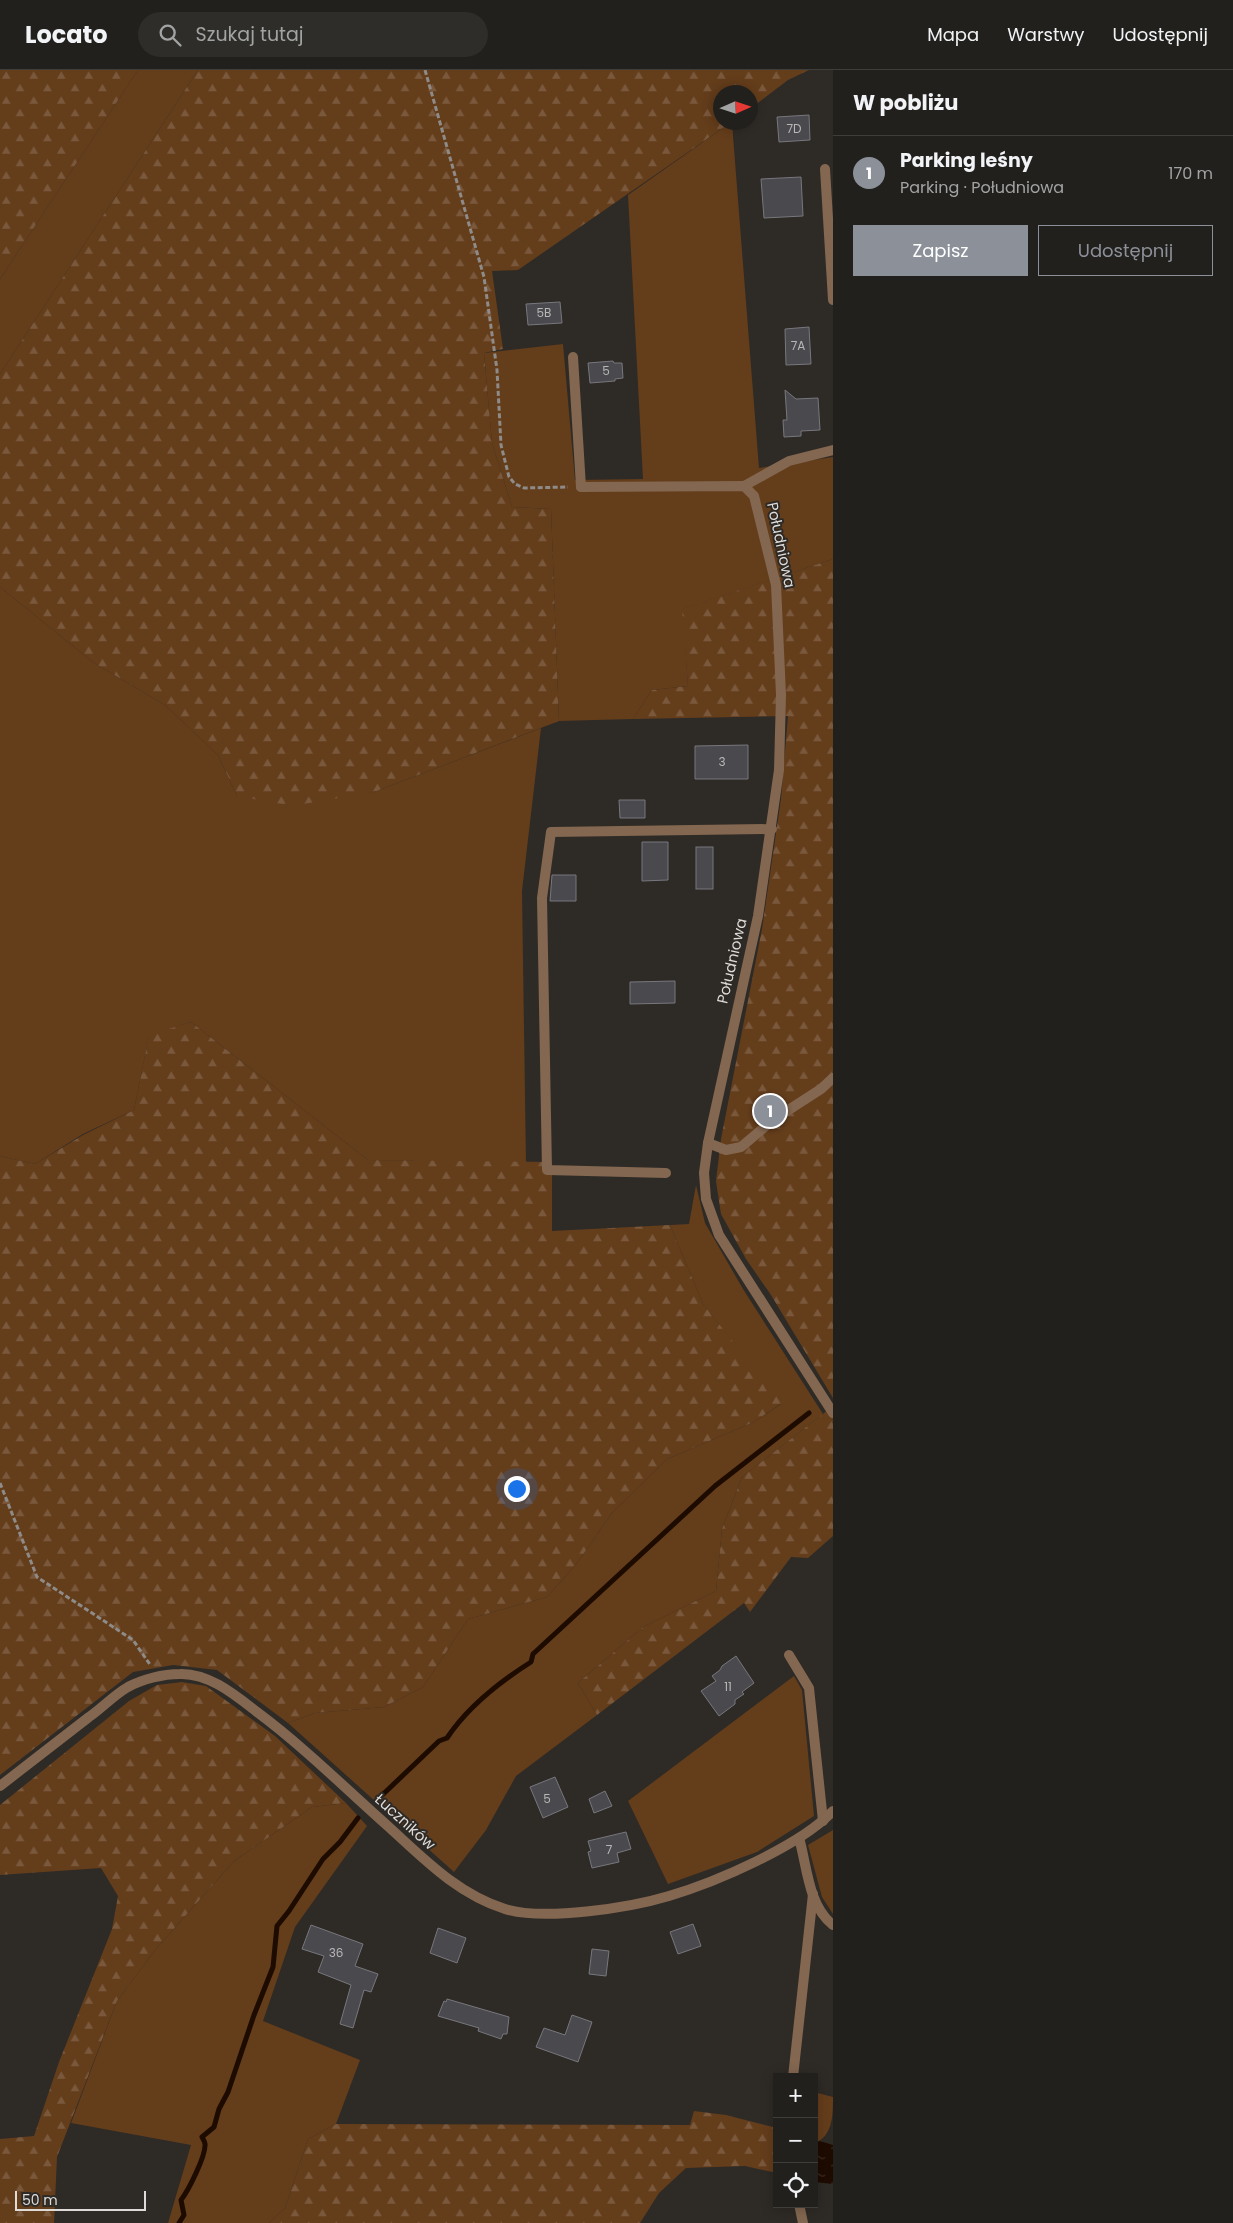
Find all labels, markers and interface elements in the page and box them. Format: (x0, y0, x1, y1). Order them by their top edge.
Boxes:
search box (138, 12, 488, 57)
text: Locato (25, 18, 108, 51)
icon: search (156, 21, 184, 49)
text: Szukaj tutaj (196, 21, 304, 48)
text: Mapa (927, 22, 979, 47)
text: Warstwy (1007, 22, 1084, 47)
text: Udostępnij (1112, 22, 1208, 47)
north arrow (713, 85, 758, 130)
text: W pobliżu (853, 88, 958, 117)
house number: 7D (786, 120, 802, 137)
text: Parking leśny (900, 147, 1033, 174)
text: 1 (866, 162, 872, 185)
text: 170 m (1168, 162, 1213, 185)
text: Parking · Południowa (900, 176, 1064, 199)
button: Zapisz (853, 225, 1028, 276)
button: Udostępnij (1038, 225, 1213, 276)
house number: 5B (537, 304, 551, 321)
house number: 7A (791, 337, 805, 354)
house number: 5 (602, 362, 610, 379)
street label: Południowa (762, 500, 801, 590)
house number: 3 (718, 753, 726, 770)
street label: Południowa (711, 916, 752, 1006)
pin: 1 (754, 1092, 786, 1130)
your location (504, 1476, 530, 1502)
house number: 11 (724, 1678, 732, 1695)
street label: Łuczników (370, 1789, 441, 1855)
house number: 5 (543, 1790, 551, 1807)
house number: 7 (606, 1841, 613, 1858)
house number: 36 (329, 1944, 343, 1961)
map controls (773, 2073, 818, 2208)
button: + (773, 2073, 818, 2118)
button: − (773, 2118, 818, 2163)
button: locate (773, 2163, 818, 2208)
scale bar (15, 2188, 146, 2211)
text: 50 m (22, 2190, 58, 2210)

